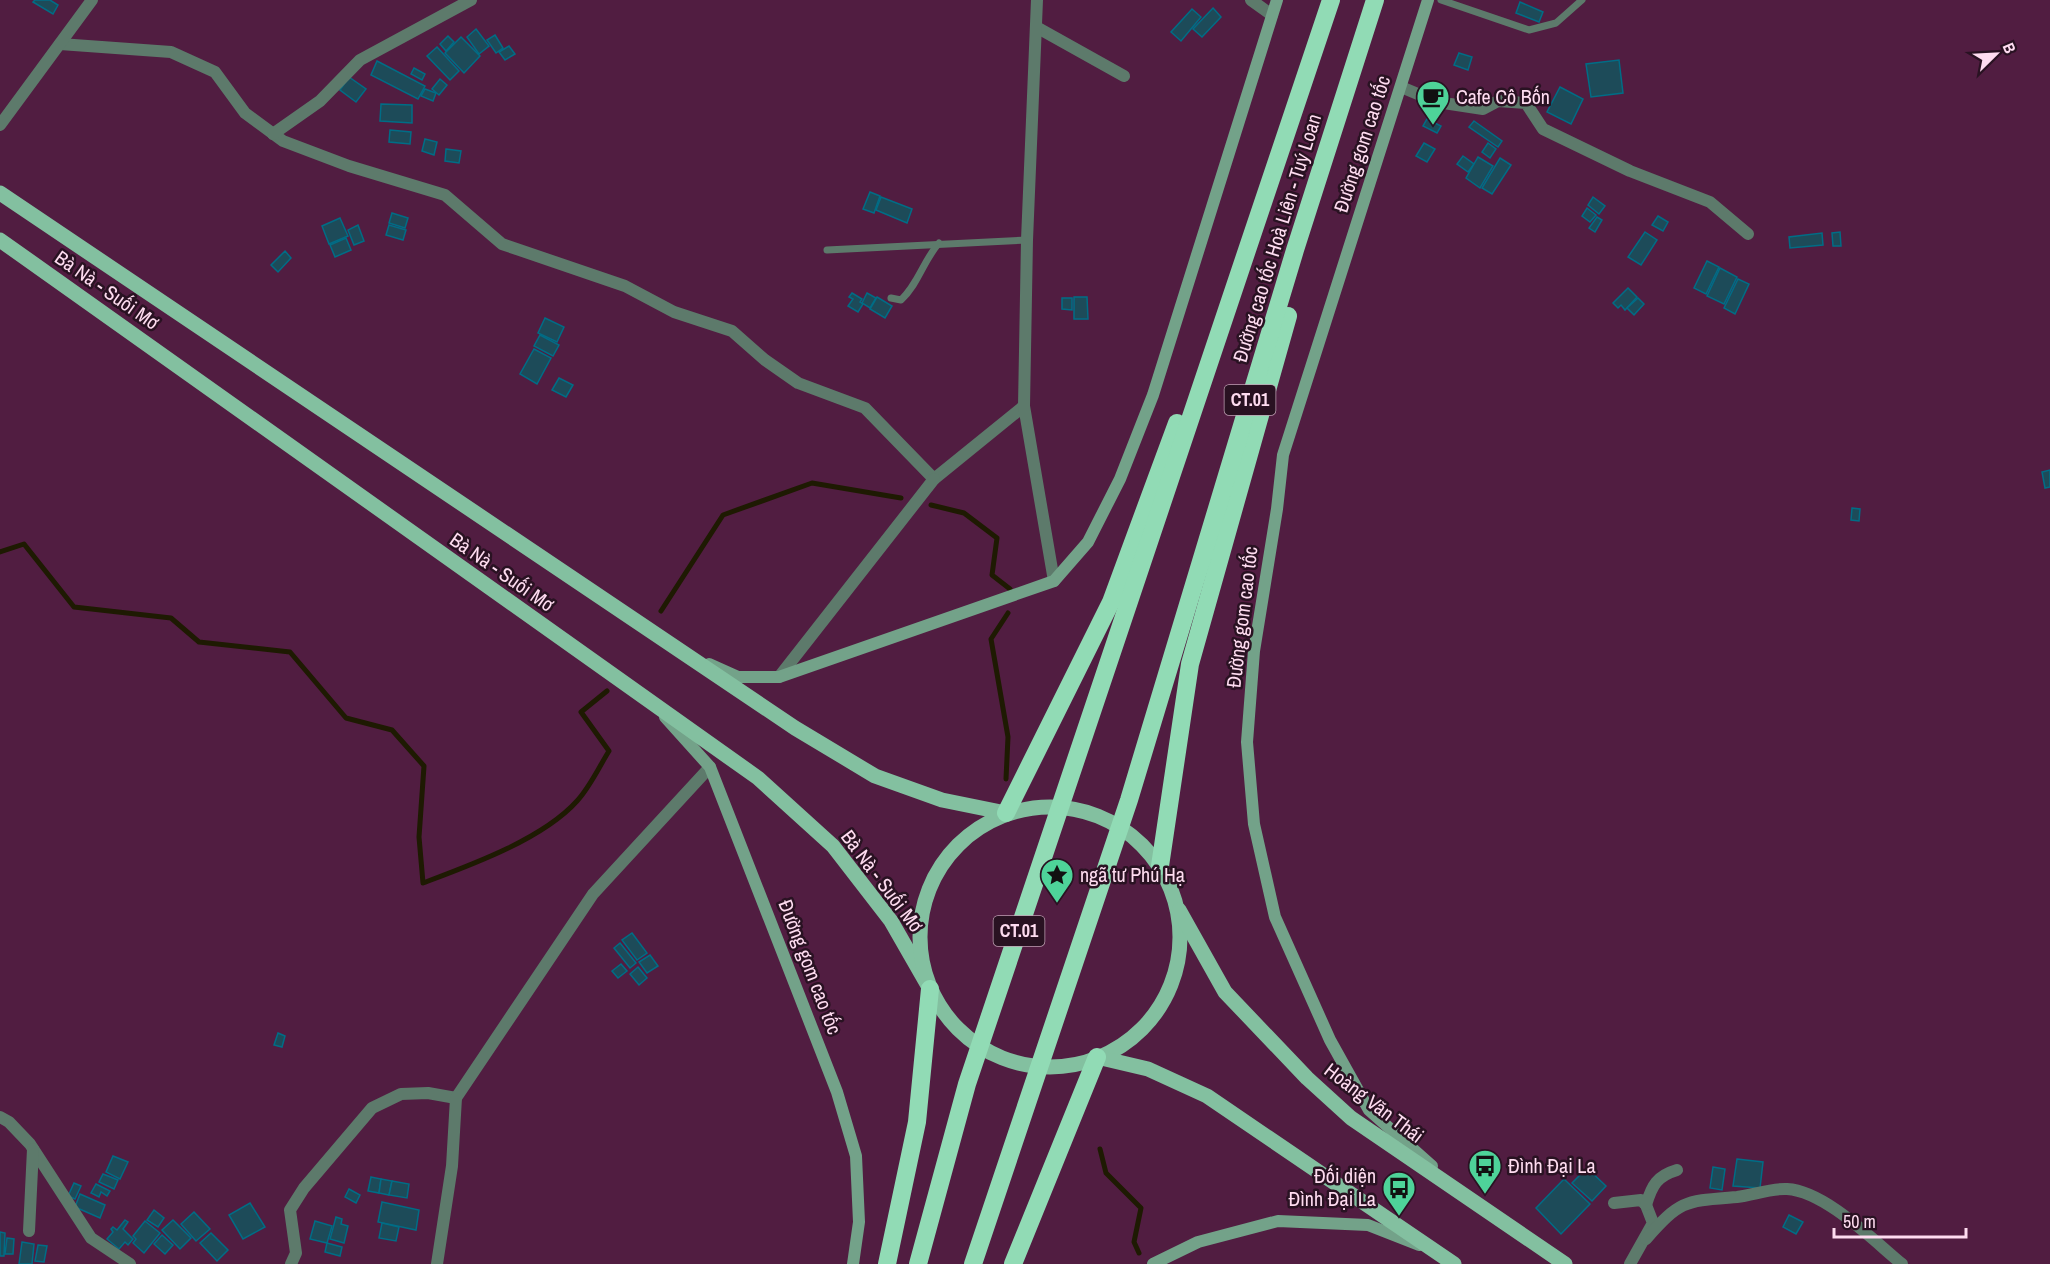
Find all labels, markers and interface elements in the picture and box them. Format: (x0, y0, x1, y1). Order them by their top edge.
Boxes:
north arrow (1966, 24, 2026, 84)
text: B (1998, 39, 2022, 57)
street label: Đường gom cao tốc (1327, 72, 1396, 216)
cafe icon: Cafe Cô Bốn (1415, 79, 1451, 126)
place label: Cafe Cô Bốn (1456, 83, 1550, 110)
street label: Đường cao tốc Hoà Liên - Tuý Loan (1226, 110, 1327, 365)
street label: Bà Nà - Suối Mơ (50, 244, 165, 335)
road number: CT.01 (1224, 385, 1276, 415)
street label: Bà Nà - Suối Mơ (445, 526, 560, 617)
street label: Đường gom cao tốc (1219, 545, 1264, 689)
street label: Bà Nà - Suối Mơ (835, 824, 930, 937)
place icon: ngã tư Phú Hạ (1039, 857, 1075, 904)
place label: ngã tư Phú Hạ (1080, 861, 1185, 888)
street label: Đường gom cao tốc (772, 896, 849, 1038)
road number: CT.01 (994, 916, 1044, 946)
street label: Hoàng Văn Thái (1319, 1056, 1430, 1149)
bus stop icon: Đình Đại La (1467, 1148, 1503, 1195)
place label: Đình Đại La (1508, 1152, 1596, 1179)
place label: Đối diện Đình Đại La (1288, 1162, 1376, 1212)
bus stop icon: Đối diện Đình Đại La (1381, 1170, 1417, 1217)
scale bar (1834, 1201, 1966, 1239)
text: 50 m (1843, 1209, 1876, 1234)

